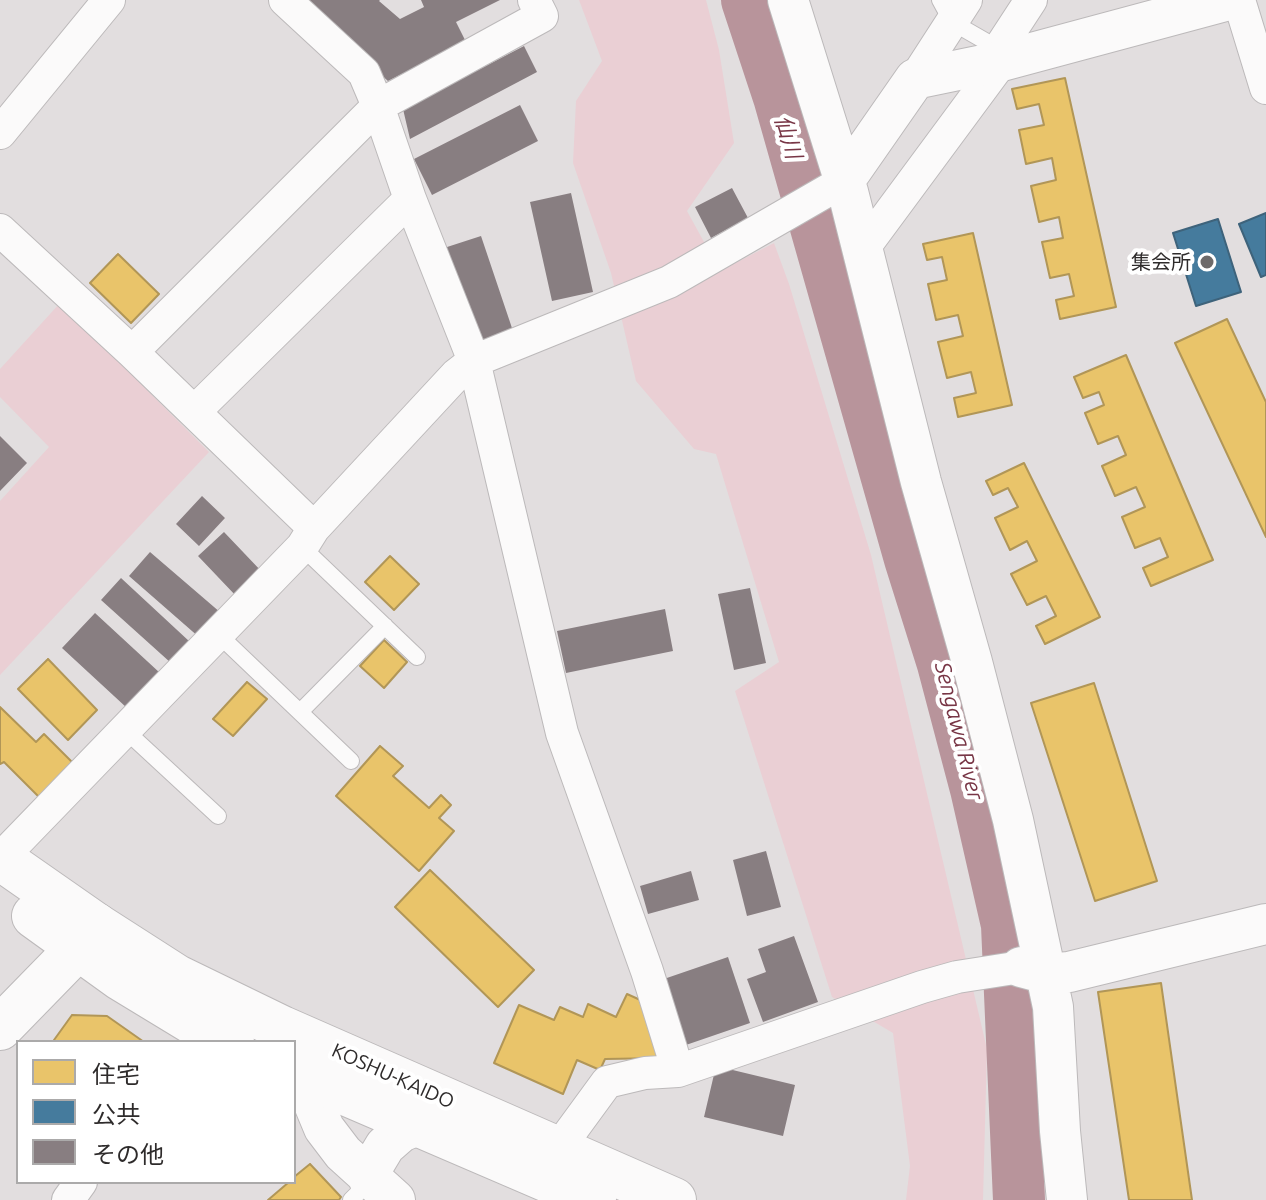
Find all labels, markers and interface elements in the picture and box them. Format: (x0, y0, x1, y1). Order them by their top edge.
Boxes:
water label: 仙川 (769, 112, 807, 162)
place label: 集会所 (1131, 250, 1191, 274)
marker: 集会所 (1198, 253, 1216, 271)
water label: Sengawa River (929, 659, 989, 803)
street label: KOSHU-KAIDO (328, 1038, 458, 1114)
legend (16, 1040, 296, 1184)
text: 住宅 (92, 1061, 140, 1088)
text: 公共 (92, 1101, 140, 1128)
text: その他 (92, 1141, 164, 1168)

